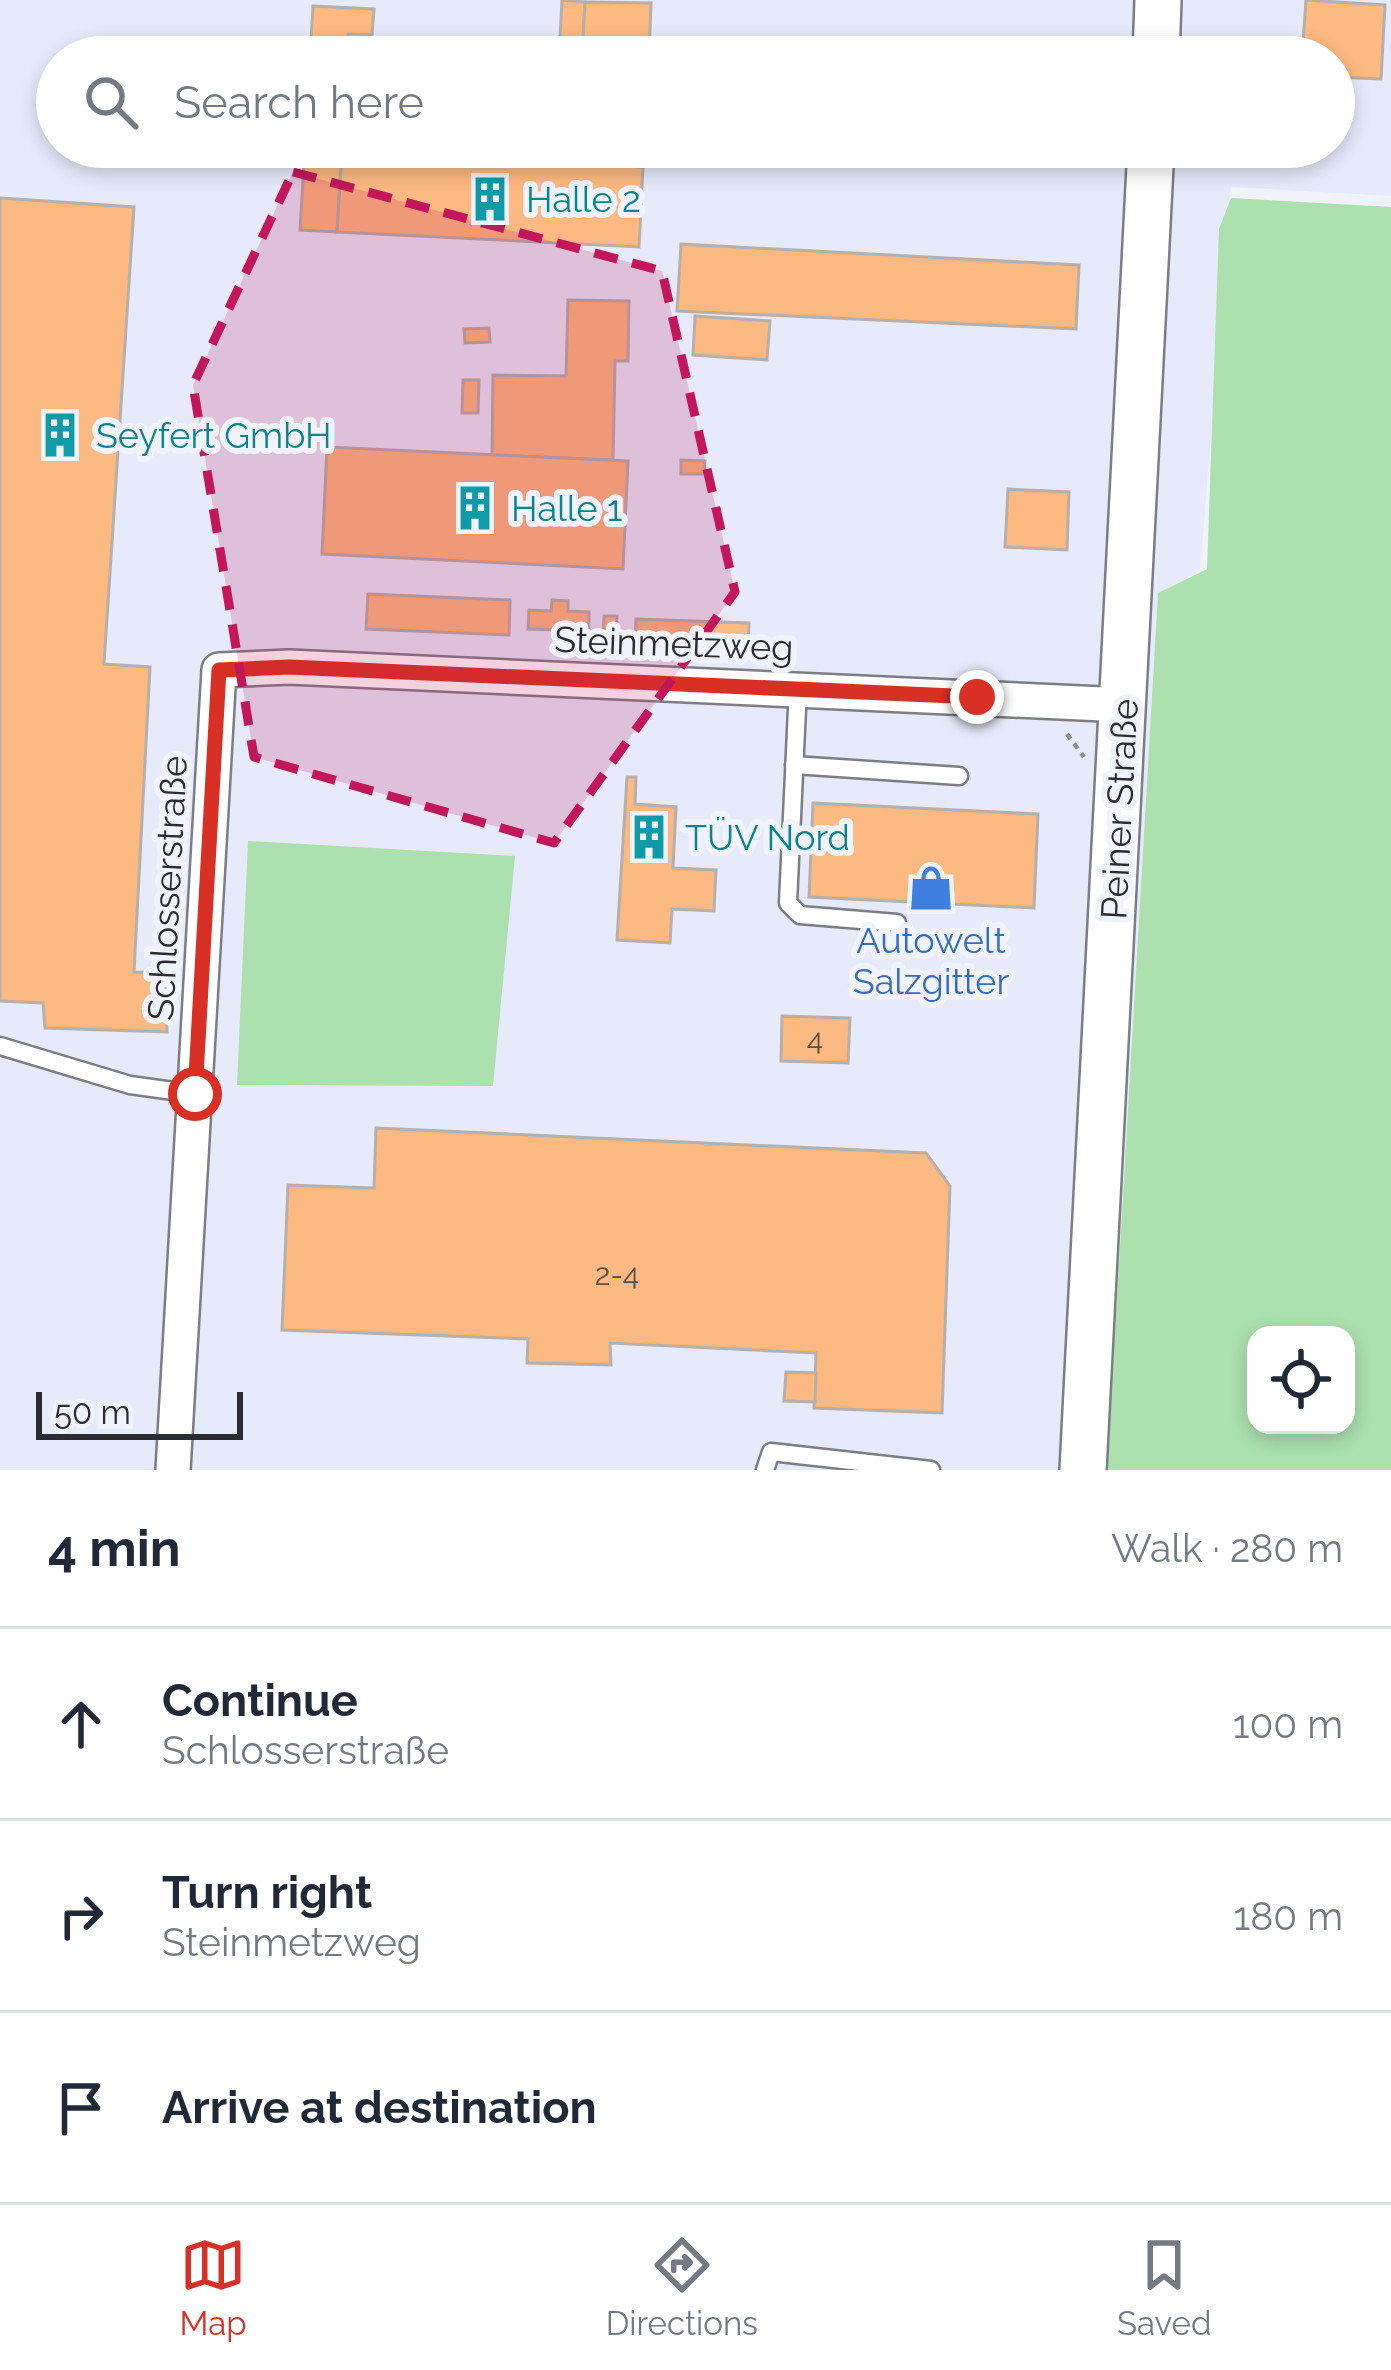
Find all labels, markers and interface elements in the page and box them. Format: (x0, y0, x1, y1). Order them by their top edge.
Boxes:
search box (36, 36, 1355, 168)
icon: search (78, 69, 144, 135)
text: Search here (174, 76, 424, 129)
building icon: Halle 2 (465, 174, 515, 224)
place label: Halle 2 (526, 178, 641, 220)
building icon: Seyfert GmbH (35, 410, 85, 460)
place label: Seyfert GmbH (96, 414, 332, 456)
building icon: Halle 1 (450, 483, 500, 533)
place label: Halle 1 (511, 487, 622, 529)
street label: Steinmetzweg (554, 618, 794, 668)
route end (950, 670, 1004, 724)
street label: Peiner Straße (1092, 698, 1146, 920)
street label: Schlosserstraße (139, 755, 195, 1021)
building icon: TÜV Nord (624, 812, 674, 862)
place label: TÜV Nord (685, 816, 850, 858)
shop icon: Autowelt Salzgitter (906, 863, 956, 913)
place label: Autowelt Salzgitter (853, 919, 1009, 1002)
house number: 4 (807, 1022, 823, 1057)
route start (168, 1067, 222, 1121)
house number: 2-4 (595, 1257, 639, 1292)
map controls (1247, 1326, 1355, 1434)
button: locate (1247, 1326, 1355, 1434)
scale bar (36, 1386, 243, 1439)
text: 50 m (54, 1393, 131, 1432)
text: 4 min (48, 1518, 181, 1578)
text: Walk · 280 m (1111, 1525, 1343, 1571)
text: Continue (162, 1674, 358, 1727)
icon: ahead (48, 1691, 114, 1757)
text: 100 m (1233, 1701, 1343, 1747)
text: Schlosserstraße (162, 1727, 449, 1773)
text: Turn right (162, 1866, 372, 1919)
icon: right (48, 1883, 114, 1949)
text: 180 m (1234, 1893, 1343, 1939)
text: Steinmetzweg (162, 1919, 421, 1965)
icon: arrive (48, 2075, 114, 2141)
text: Arrive at destination (162, 2081, 597, 2134)
tab: Map (180, 2232, 247, 2343)
tab: Directions (606, 2232, 758, 2343)
tab: Saved (1117, 2232, 1211, 2343)

